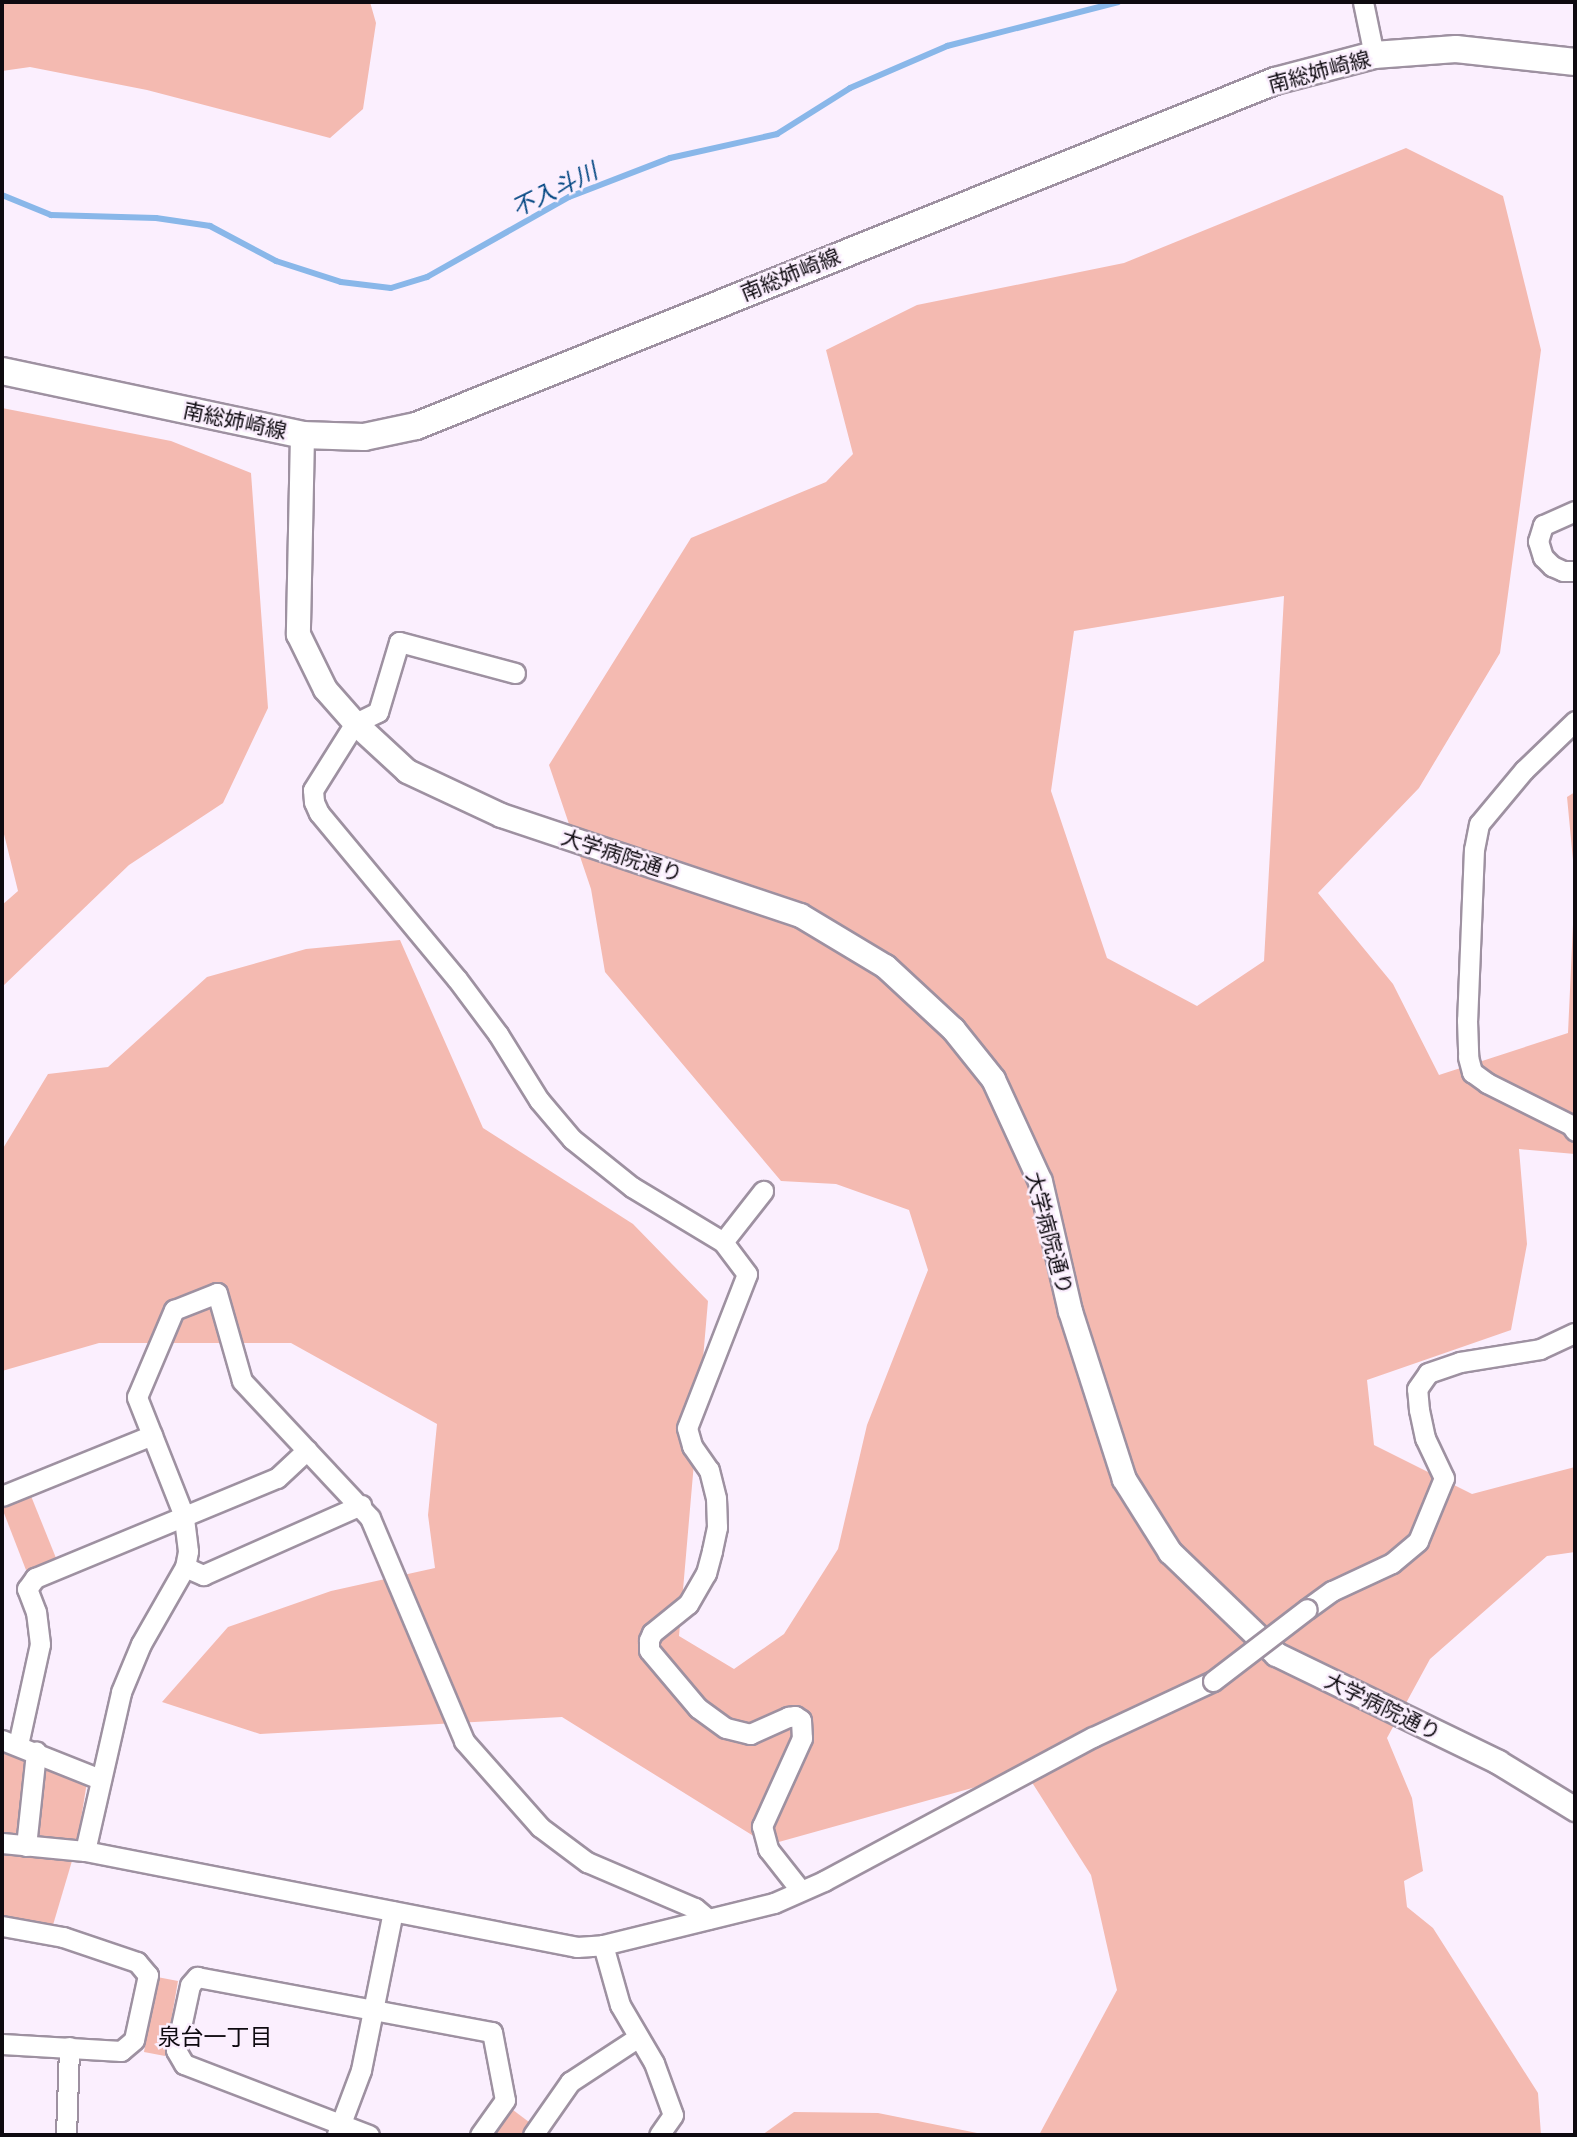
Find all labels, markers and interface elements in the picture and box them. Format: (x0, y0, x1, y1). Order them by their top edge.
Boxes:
street label: 南総姉崎線 (1265, 45, 1373, 97)
water label: 不入斗川 (507, 156, 601, 222)
street label: 南総姉崎線 (737, 243, 843, 305)
street label: 南総姉崎線 (181, 397, 289, 443)
street label: 大学病院通り (558, 824, 686, 886)
street label: 大学病院通り (1022, 1169, 1078, 1297)
street label: 大学病院通り (1321, 1667, 1445, 1745)
district label: 泉台一丁目 (158, 2022, 272, 2050)

